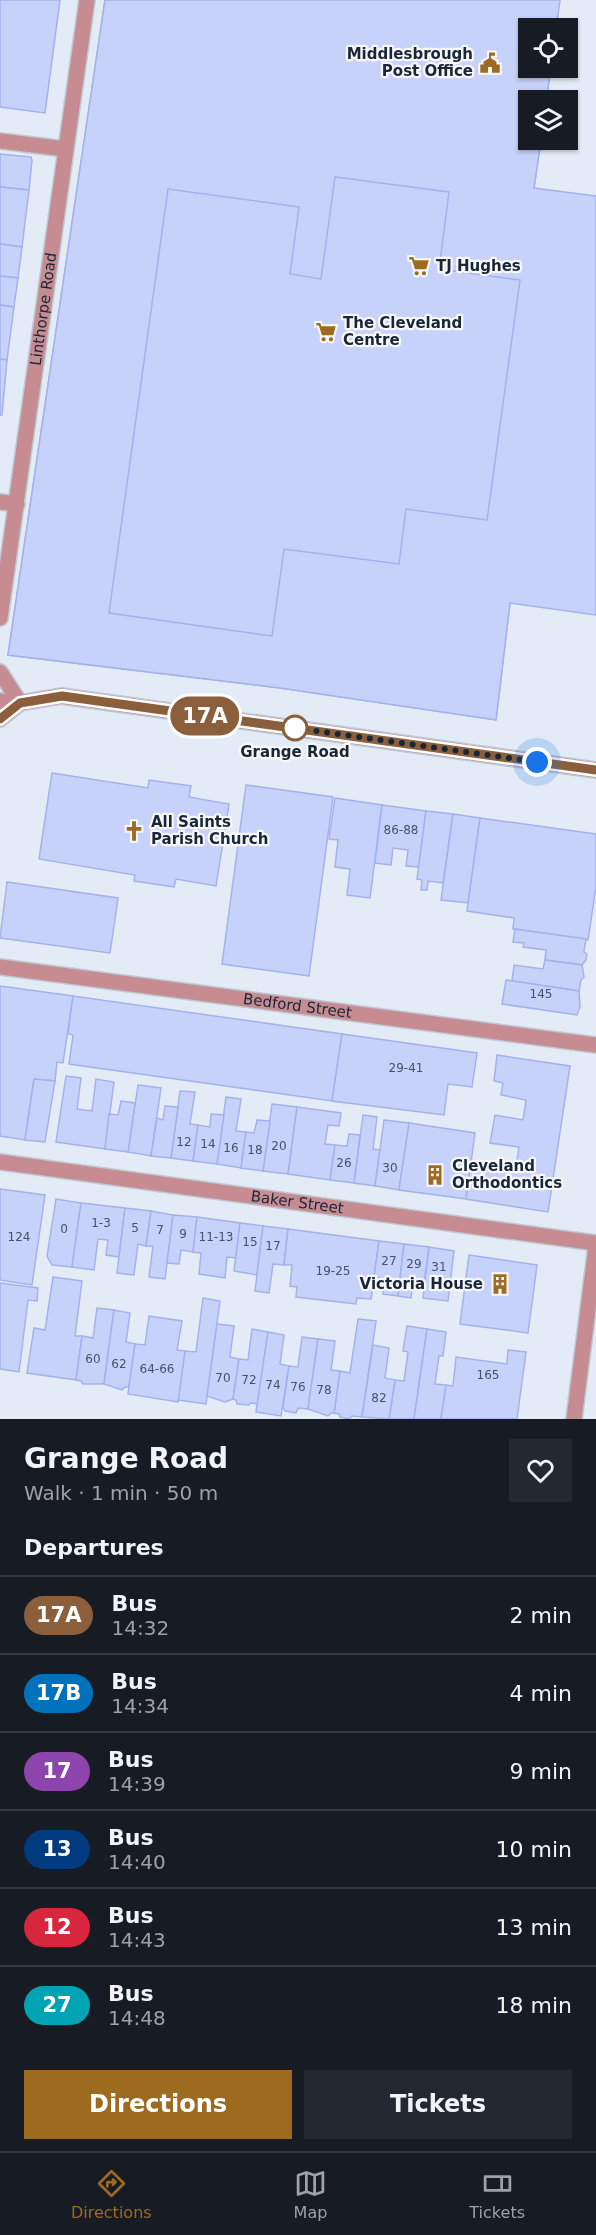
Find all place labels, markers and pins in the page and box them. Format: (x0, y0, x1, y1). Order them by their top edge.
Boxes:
place label: Middlesbrough Post Office (347, 45, 473, 80)
public building icon: Middlesbrough Post Office (478, 51, 502, 75)
supermarket icon: TJ Hughes (407, 254, 431, 278)
place label: TJ Hughes (436, 257, 521, 275)
place label: The Cleveland Centre (343, 314, 462, 349)
supermarket icon: The Cleveland Centre (314, 320, 338, 344)
marker: Grange Road (282, 715, 308, 741)
place label: Grange Road (240, 743, 350, 761)
place label: All Saints Parish Church (151, 813, 268, 848)
church icon: All Saints Parish Church (122, 819, 146, 843)
place label: Cleveland Orthodontics (452, 1157, 562, 1192)
building icon: Cleveland Orthodontics (423, 1163, 447, 1187)
building icon: Victoria House (488, 1272, 512, 1296)
place label: Victoria House (360, 1275, 483, 1293)

